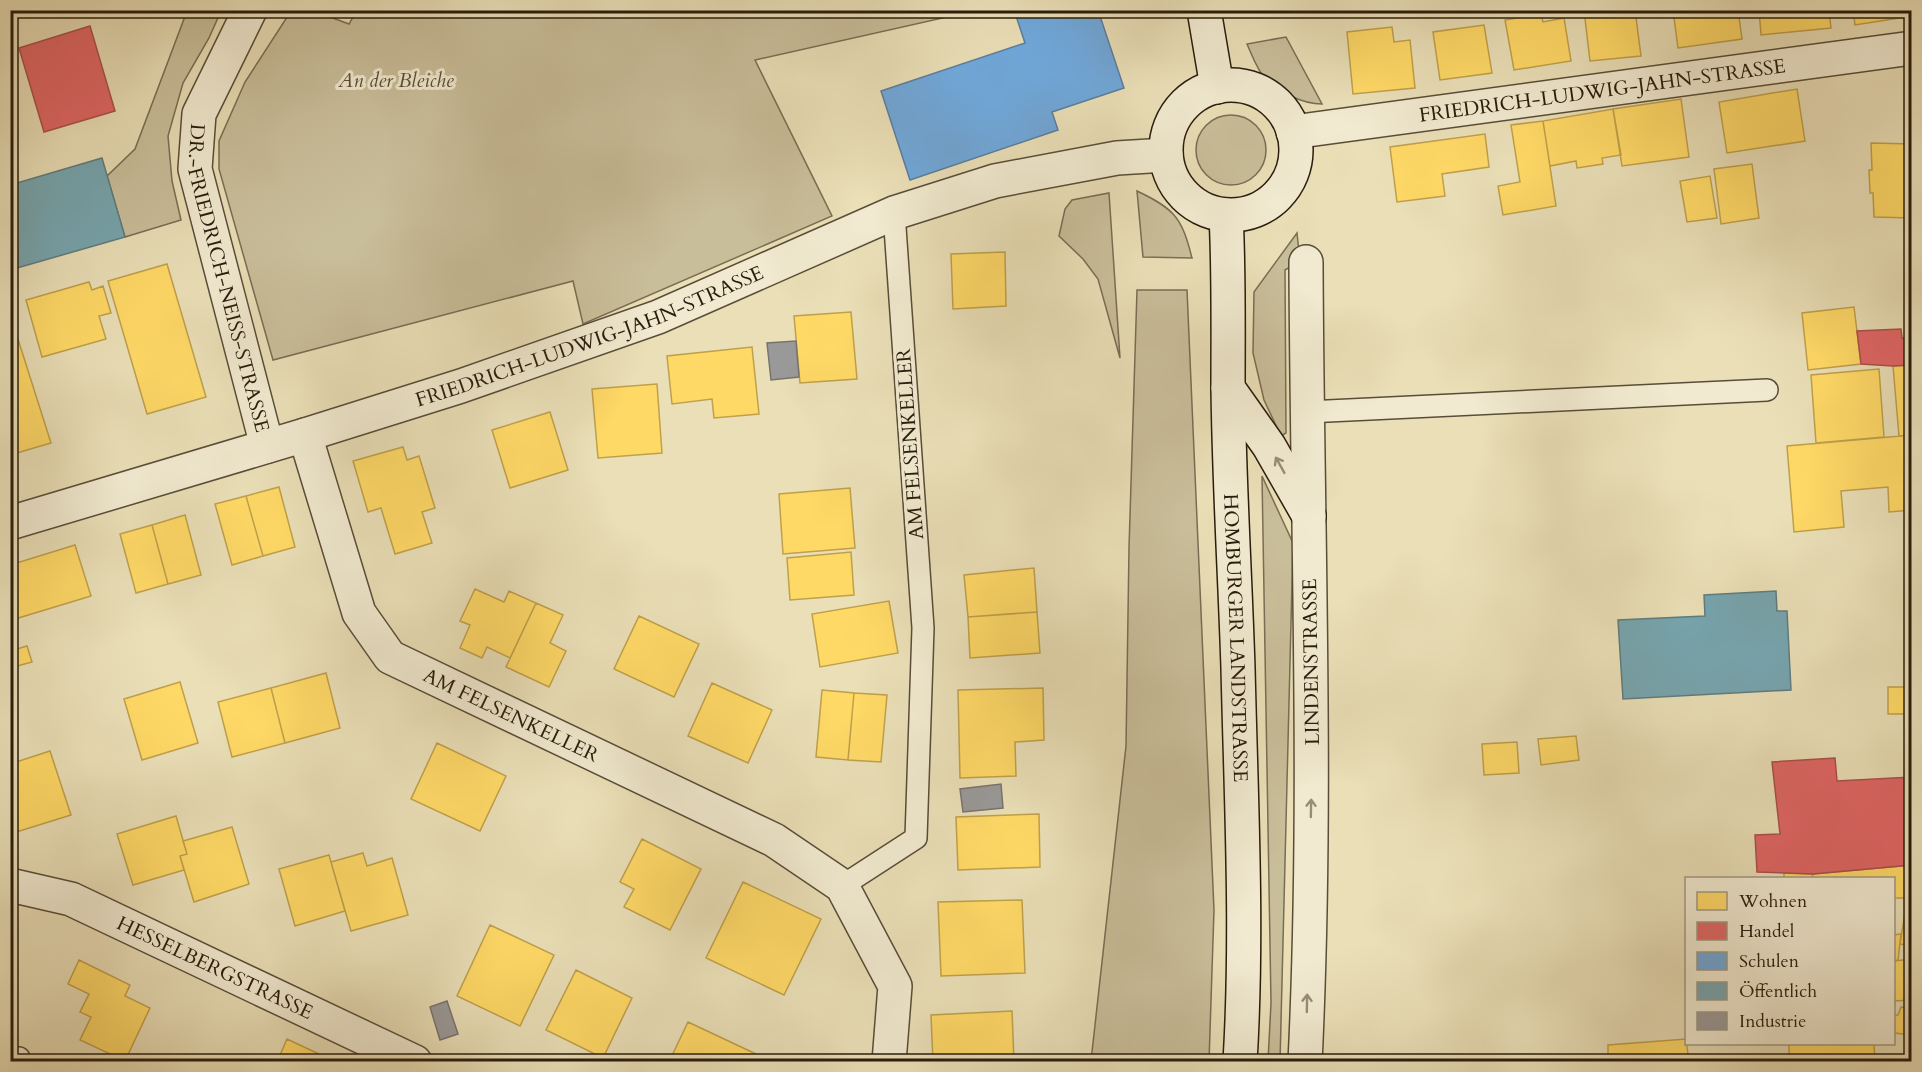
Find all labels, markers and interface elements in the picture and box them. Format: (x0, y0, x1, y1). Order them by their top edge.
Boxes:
street label: FRIEDRICH-LUDWIG-JAHN-STRASSE (1417, 52, 1787, 128)
park label: An der Bleiche (337, 67, 454, 94)
street label: DR.-FRIEDRICH-NEISS-STRASSE (182, 123, 276, 435)
street label: FRIEDRICH-LUDWIG-JAHN-STRASSE (412, 259, 767, 413)
street label: AM FELSENKELLER (890, 347, 930, 540)
one-way arrow (1274, 457, 1286, 474)
street label: HOMBURGER LANDSTRASSE (1217, 493, 1255, 783)
street label: LINDENSTRASSE (1296, 578, 1326, 746)
street label: AM FELSENKELLER (419, 661, 603, 768)
one-way arrow (1305, 799, 1317, 819)
legend (1685, 877, 1895, 1045)
text: Wohnen (1738, 889, 1808, 914)
street label: HESSELBERGSTRASSE (112, 909, 318, 1025)
text: Handel (1739, 919, 1795, 944)
text: Schulen (1739, 949, 1800, 974)
text: Öffentlich (1739, 979, 1817, 1004)
one-way arrow (1302, 994, 1313, 1014)
text: Industrie (1739, 1009, 1806, 1034)

